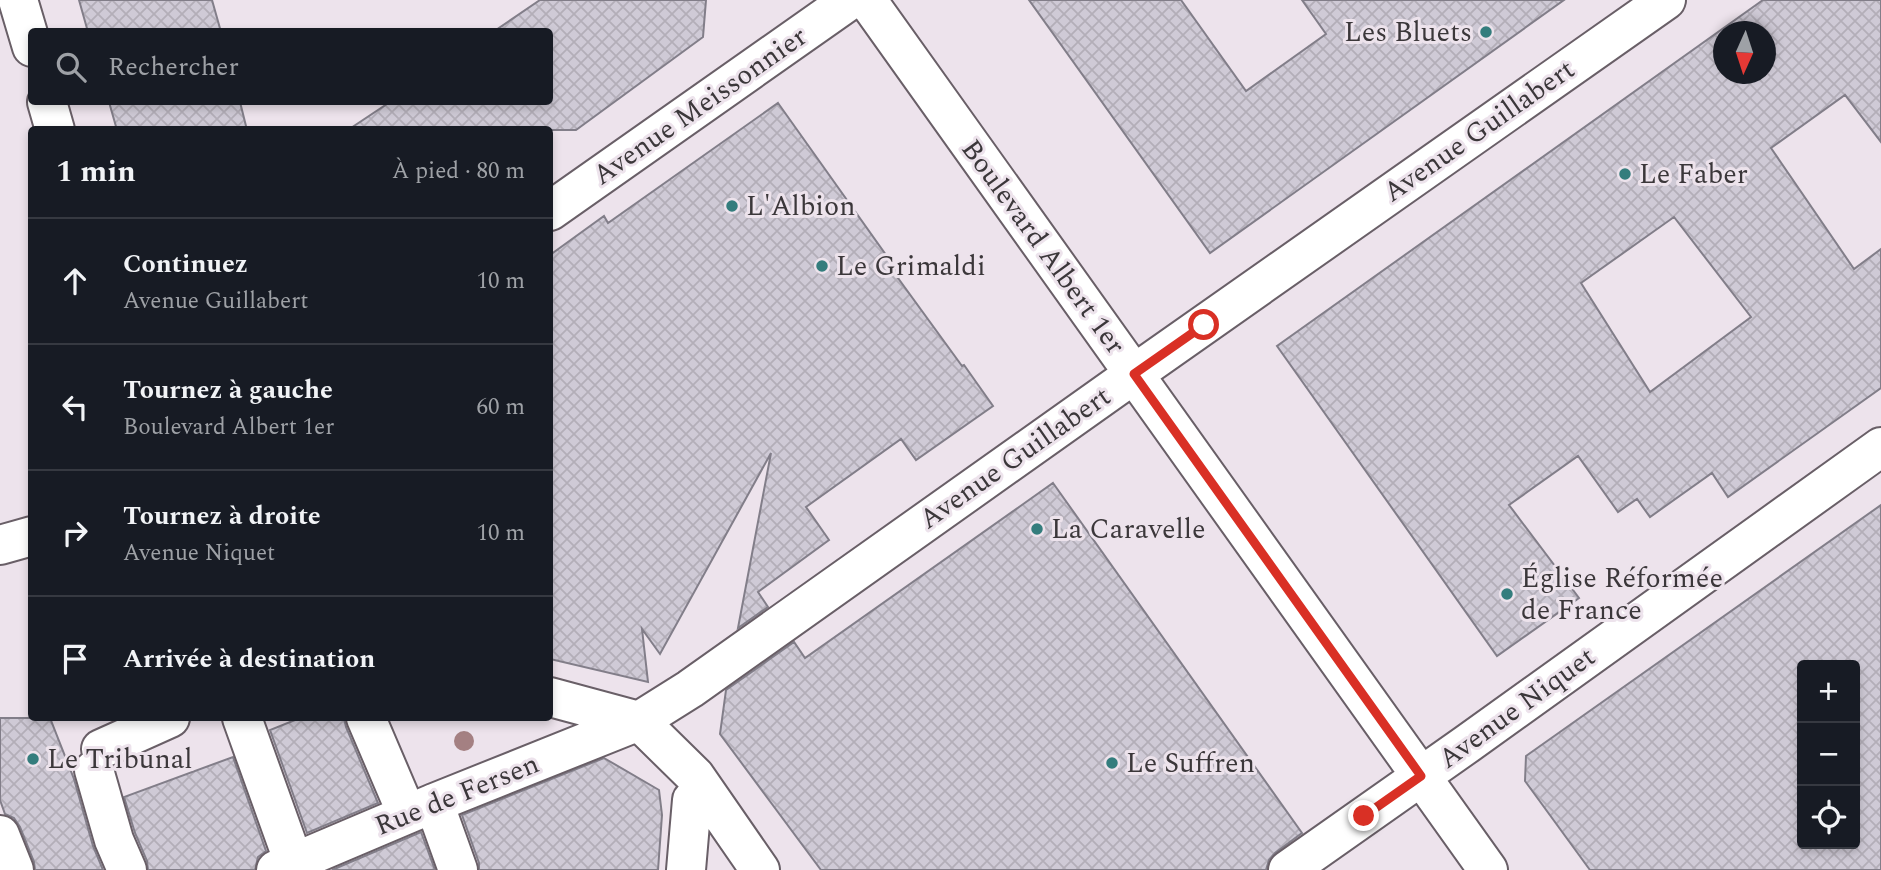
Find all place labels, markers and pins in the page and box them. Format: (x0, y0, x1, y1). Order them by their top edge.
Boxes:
place label: Les Bluets (1344, 11, 1472, 54)
marker: Les Bluets (1478, 24, 1494, 40)
place label: Le Faber (1639, 153, 1748, 196)
marker: Le Faber (1617, 166, 1633, 182)
place label: L'Albion (746, 185, 856, 228)
marker: L'Albion (724, 198, 740, 214)
place label: Le Grimaldi (836, 245, 986, 288)
marker: Le Grimaldi (814, 258, 830, 274)
place label: La Caravelle (1051, 508, 1206, 551)
marker: La Caravelle (1029, 521, 1045, 537)
place label: Église Réformée de France (1521, 557, 1723, 632)
marker: Église Réformée de France (1499, 586, 1515, 602)
place label: Le Tribunal (47, 738, 193, 781)
place label: Le Suffren (1126, 742, 1255, 785)
marker: Le Tribunal (25, 751, 41, 767)
marker: Le Suffren (1104, 755, 1120, 771)

